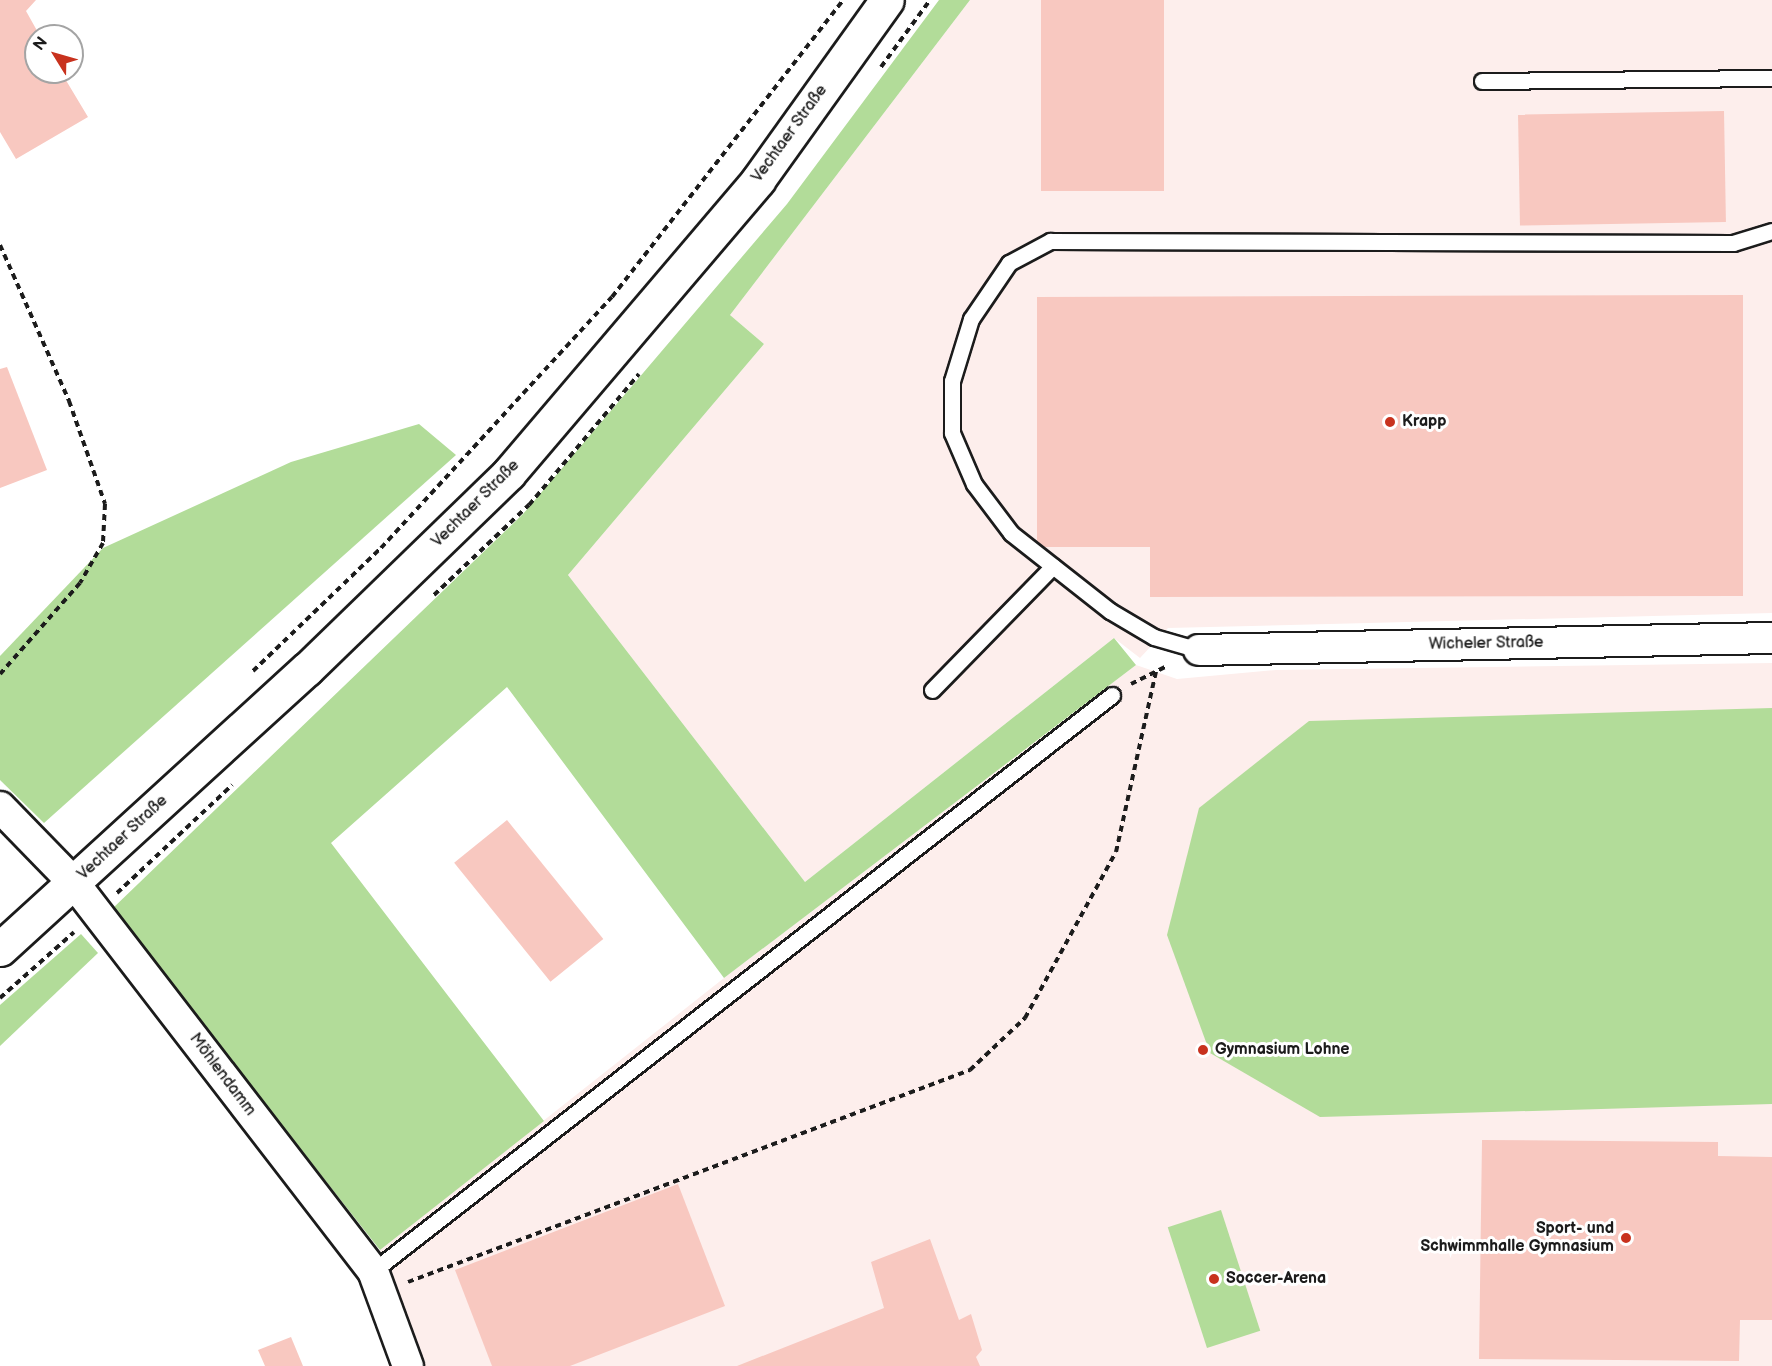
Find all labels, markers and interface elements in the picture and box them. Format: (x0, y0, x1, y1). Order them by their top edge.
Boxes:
north arrow (24, 24, 84, 84)
text: N (30, 34, 52, 55)
street label: Vechtaer Straße (748, 81, 832, 187)
place label: Krapp (1402, 412, 1446, 432)
marker: Krapp (1383, 415, 1397, 429)
street label: Vechtaer Straße (428, 456, 524, 552)
street label: Wicheler Straße (1428, 633, 1544, 655)
street label: Vechtaer Straße (74, 791, 172, 885)
street label: Möhlendamm (185, 1030, 259, 1120)
place label: Gymnasium Lohne (1215, 1040, 1350, 1060)
marker: Gymnasium Lohne (1196, 1043, 1210, 1057)
place label: Sport- und Schwimmhalle Gymnasium (1420, 1219, 1614, 1257)
marker: Sport- und Schwimmhalle Gymnasium (1619, 1231, 1633, 1245)
place label: Soccer-Arena (1226, 1269, 1326, 1289)
marker: Soccer-Arena (1207, 1272, 1221, 1286)

